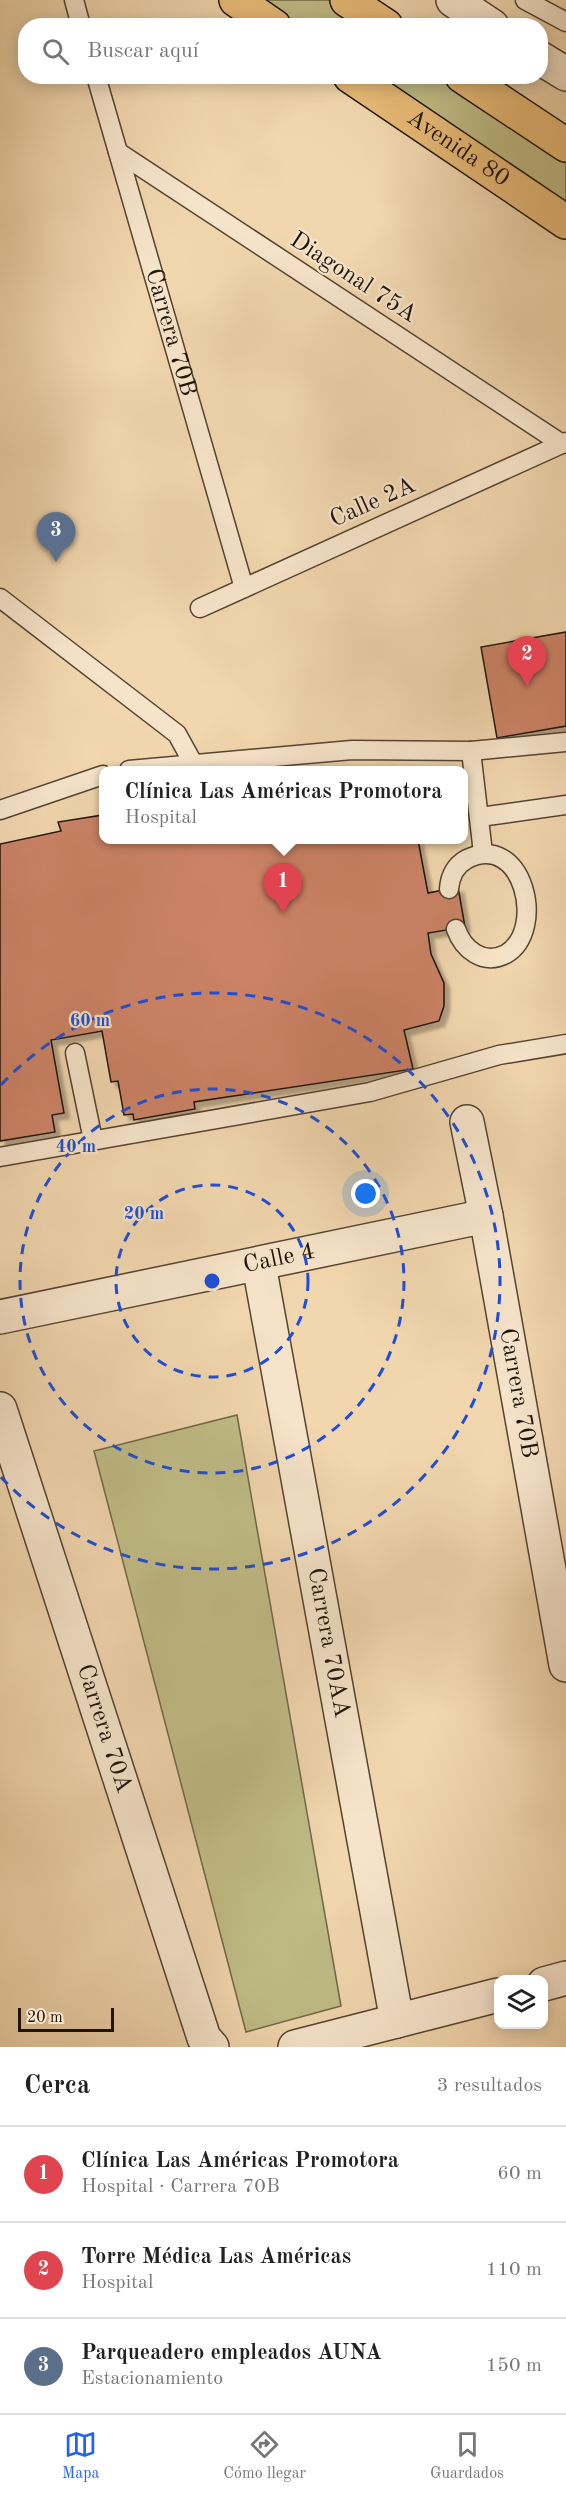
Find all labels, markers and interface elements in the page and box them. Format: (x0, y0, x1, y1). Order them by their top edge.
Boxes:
search box (18, 18, 548, 84)
icon: search (39, 35, 72, 68)
text: Buscar aquí (87, 40, 199, 62)
street label: Avenida 80 (402, 106, 513, 192)
street label: Diagonal 75A (285, 228, 421, 328)
street label: Carrera 70B (140, 266, 200, 399)
street label: Calle 2A (327, 474, 419, 532)
pin: 3 (36, 512, 76, 562)
pin: 2 (508, 636, 546, 686)
popup (99, 766, 468, 844)
text: Clínica Las Américas Promotora (124, 781, 443, 803)
text: Hospital (124, 808, 197, 828)
pin: 1 (264, 864, 302, 913)
text: 60 m (70, 1012, 110, 1030)
text: 40 m (56, 1138, 96, 1156)
your location (351, 1179, 380, 1208)
text: 20 m (124, 1205, 164, 1223)
street label: Calle 4 (241, 1240, 317, 1278)
centre of rings (202, 1271, 222, 1291)
street label: Carrera 70B (494, 1326, 541, 1460)
street label: Carrera 70AA (303, 1566, 353, 1720)
street label: Carrera 70A (72, 1662, 136, 1796)
map controls (494, 1975, 548, 2029)
button: layers (494, 1975, 548, 2029)
scale bar (18, 2005, 114, 2032)
text: 20 m (27, 2010, 63, 2026)
text: Cerca (24, 2073, 90, 2099)
text: 3 resultados (437, 2076, 542, 2096)
text: Clínica Las Américas Promotora (81, 2150, 399, 2172)
text: 1 (38, 2164, 49, 2184)
text: 60 m (497, 2164, 542, 2184)
text: Hospital · Carrera 70B (81, 2177, 280, 2197)
text: Torre Médica Las Américas (81, 2246, 351, 2268)
text: 2 (38, 2260, 49, 2280)
text: 110 m (486, 2260, 542, 2280)
text: Hospital (81, 2273, 153, 2293)
text: Parqueadero empleados AUNA (81, 2342, 382, 2364)
text: 3 (38, 2356, 49, 2376)
text: 150 m (486, 2356, 542, 2376)
text: Estacionamiento (81, 2369, 223, 2389)
tab: Mapa (62, 2428, 99, 2484)
tab: Cómo llegar (223, 2428, 306, 2484)
tab: Guardados (430, 2428, 504, 2484)

